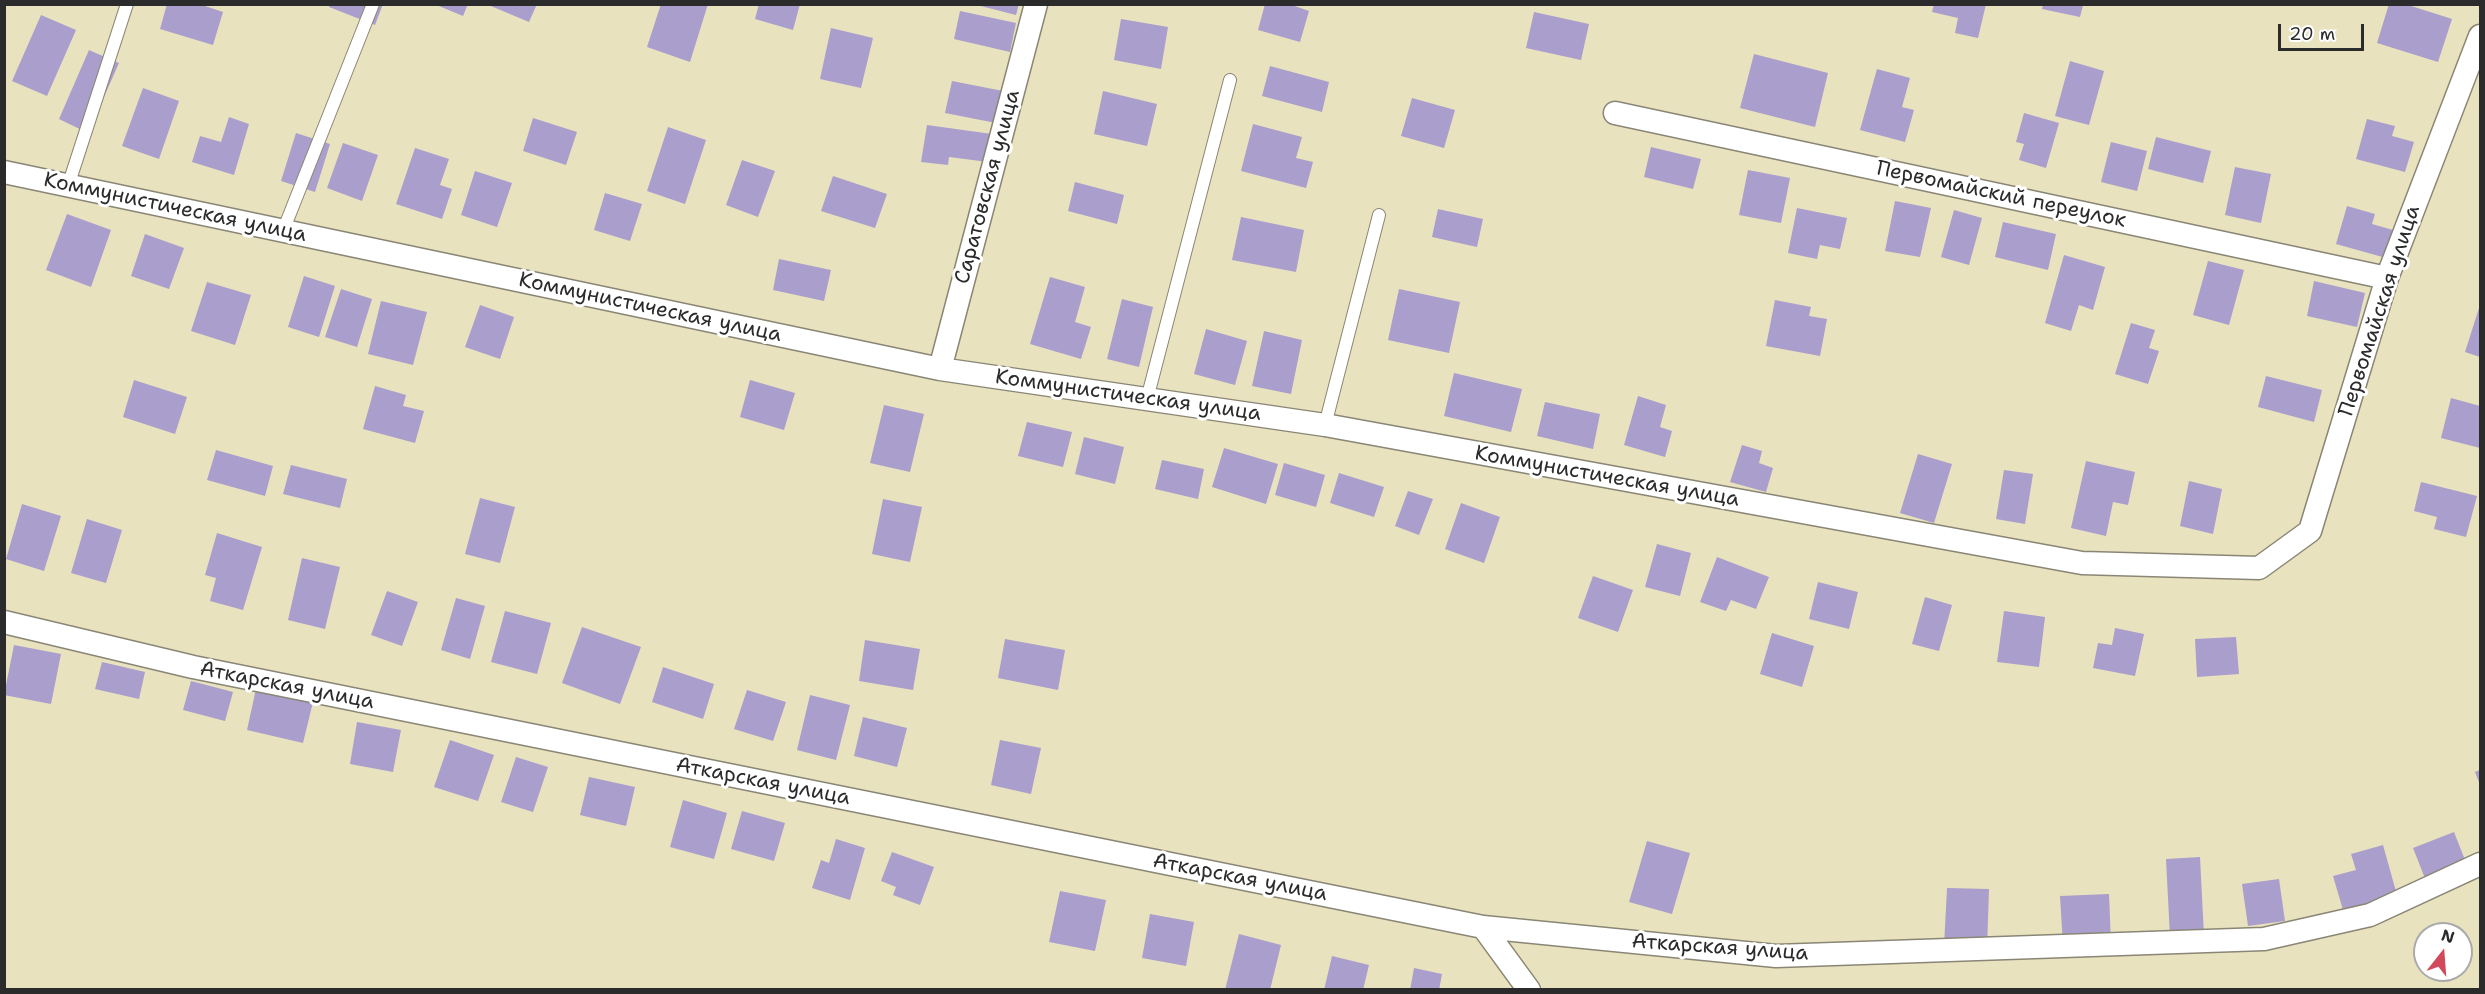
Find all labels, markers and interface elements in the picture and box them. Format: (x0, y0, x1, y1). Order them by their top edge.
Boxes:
scale bar (2281, 12, 2366, 50)
text: 20 m (2289, 22, 2335, 46)
street label: Саратовская улица (950, 87, 1026, 287)
street label: Первомайский переулок (1874, 156, 2128, 234)
street label: Коммунистическая улица (41, 168, 309, 248)
street label: Первомайская улица (2334, 202, 2426, 420)
street label: Коммунистическая улица (516, 268, 784, 348)
street label: Коммунистическая улица (993, 365, 1263, 427)
street label: Коммунистическая улица (1473, 441, 1741, 513)
street label: Аткарская улица (198, 657, 376, 715)
street label: Аткарская улица (674, 753, 852, 811)
street label: Аткарская улица (1151, 849, 1329, 907)
north arrow (2413, 922, 2473, 982)
text: N (2439, 924, 2457, 948)
street label: Аткарская улица (1631, 929, 1809, 967)

